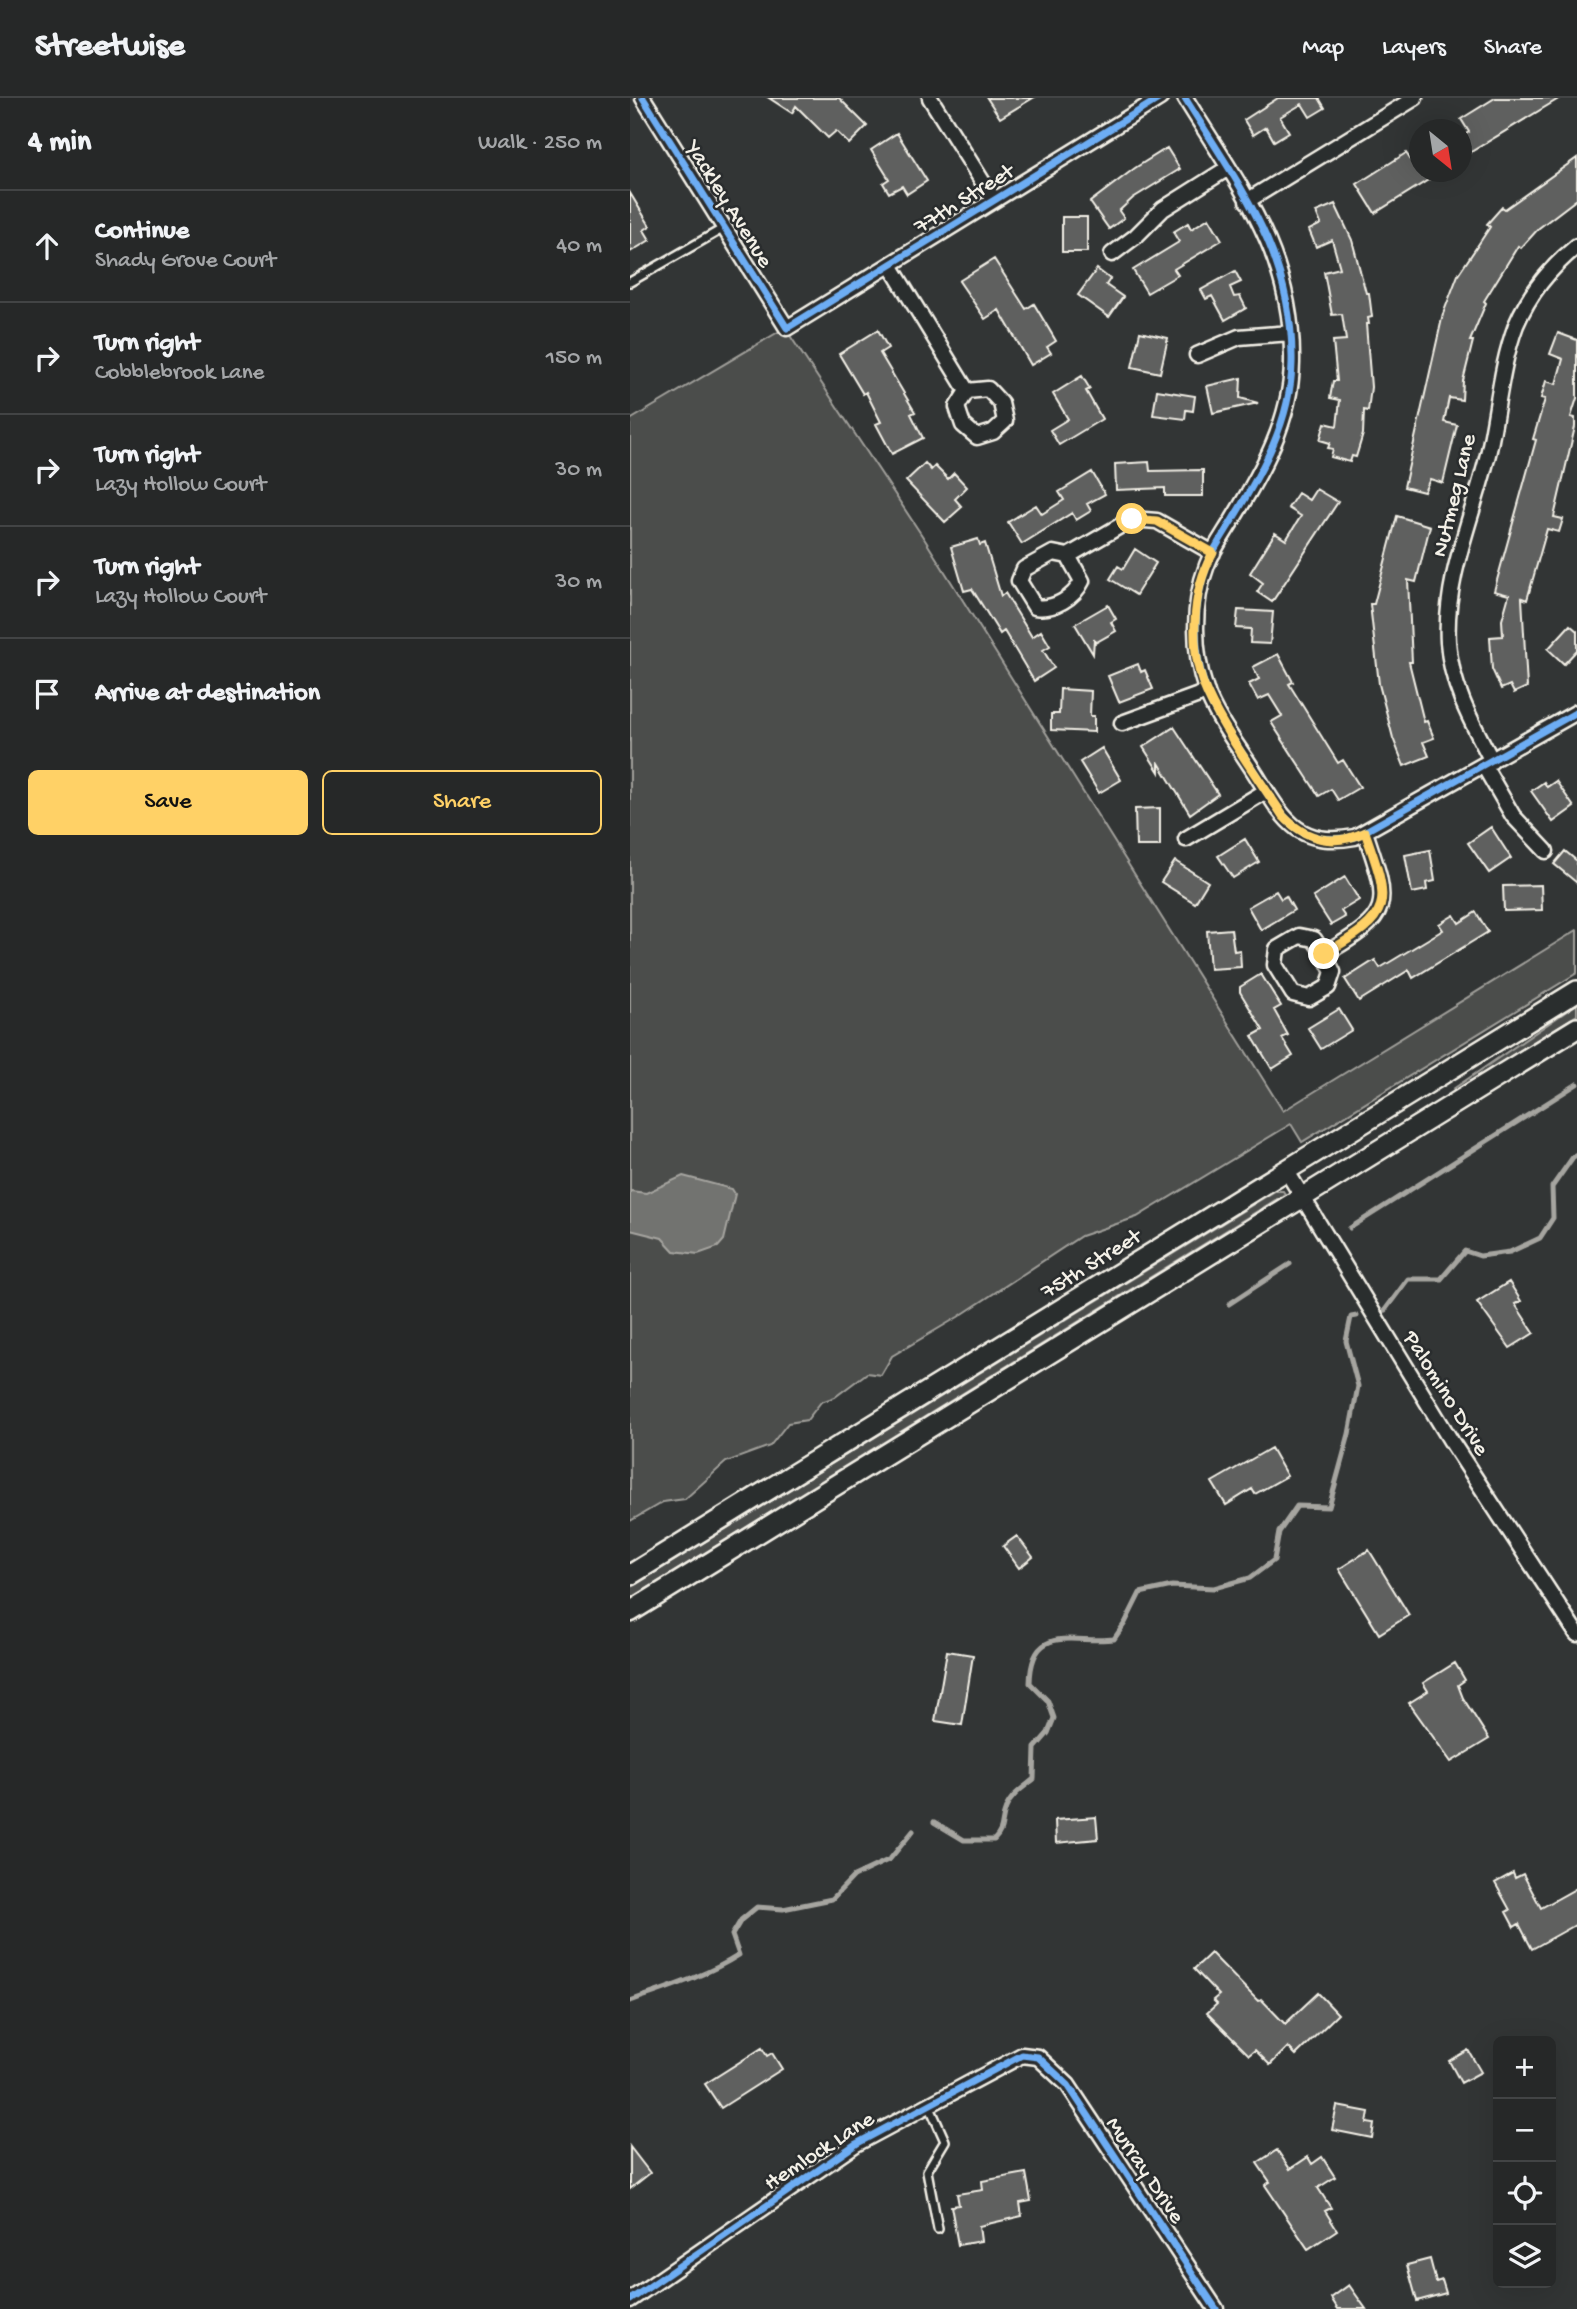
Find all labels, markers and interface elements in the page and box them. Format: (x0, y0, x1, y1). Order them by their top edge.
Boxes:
text: Streetwise (35, 29, 185, 67)
text: Map (1302, 34, 1344, 63)
text: Layers (1382, 34, 1446, 63)
text: Share (1484, 34, 1542, 63)
north arrow (1409, 119, 1472, 182)
text: 4 min (28, 126, 91, 161)
text: Walk · 250 m (478, 130, 602, 157)
street label: Yackley Avenue (677, 135, 778, 274)
street label: 77th Street (909, 158, 1021, 242)
text: Continue (95, 217, 189, 248)
icon: ahead (28, 227, 66, 265)
text: 40 m (556, 233, 602, 260)
text: Shady Grove Court (95, 248, 276, 275)
text: Turn right (95, 329, 199, 360)
icon: right (28, 339, 66, 377)
text: 150 m (546, 345, 602, 372)
text: Cobblebrook Lane (95, 360, 264, 387)
street label: Nutmeg Lane (1427, 430, 1484, 560)
text: Turn right (95, 441, 199, 472)
icon: right (28, 451, 66, 489)
text: 30 m (555, 457, 602, 484)
text: Lazy Hollow Court (95, 472, 266, 499)
route start (1116, 503, 1147, 534)
text: Turn right (95, 553, 199, 584)
icon: right (28, 563, 66, 601)
text: 30 m (555, 569, 602, 596)
text: Lazy Hollow Court (95, 584, 266, 611)
icon: arrive (28, 675, 66, 713)
text: Arrive at destination (95, 679, 320, 710)
button: Save (28, 770, 308, 835)
button: Share (322, 770, 602, 835)
route end (1308, 938, 1339, 969)
street label: 75th Street (1036, 1223, 1148, 1307)
street label: Palomino Drive (1395, 1326, 1495, 1462)
map controls (1493, 2036, 1556, 2288)
button: + (1493, 2036, 1556, 2099)
button: − (1493, 2099, 1556, 2162)
street label: Hemlock Lane (760, 2106, 881, 2198)
street label: Murray Drive (1099, 2113, 1190, 2230)
button: locate (1493, 2162, 1556, 2225)
button: layers (1493, 2225, 1556, 2288)

